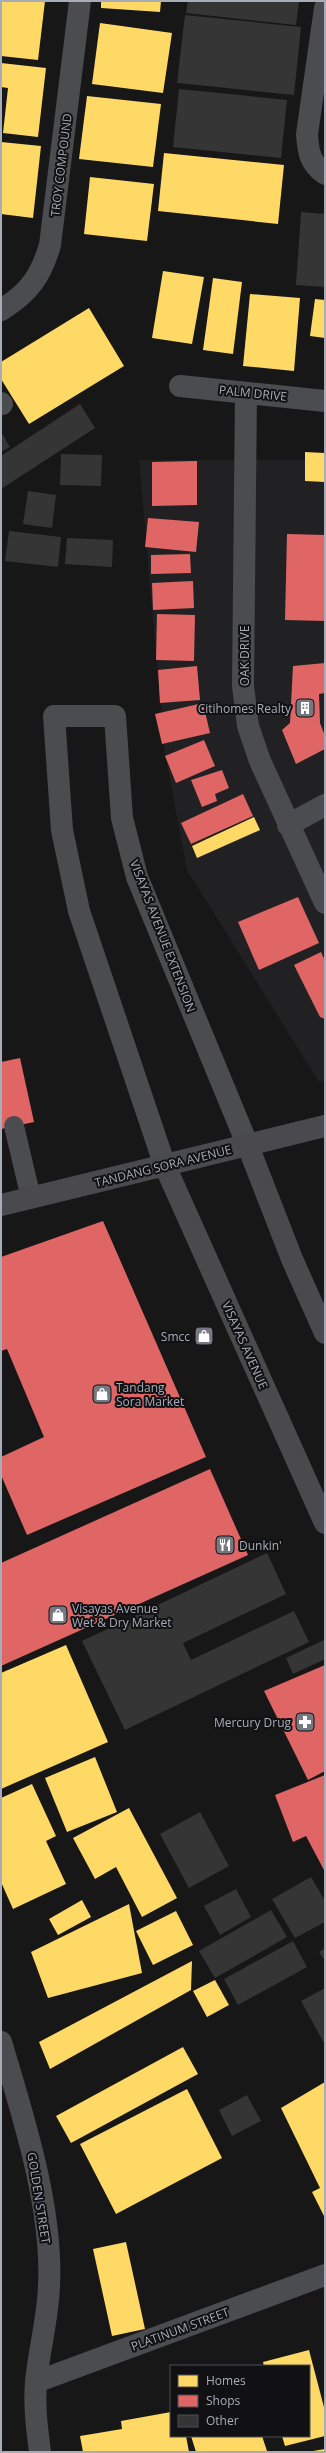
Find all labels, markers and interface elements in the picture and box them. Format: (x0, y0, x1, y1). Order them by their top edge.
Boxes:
street label: TROY COMPOUND (46, 112, 76, 218)
street label: PALM DRIVE (218, 381, 288, 405)
street label: OAK DRIVE (236, 626, 253, 686)
building icon: Citihomes Realty (294, 697, 316, 719)
place label: Citihomes Realty (198, 700, 292, 717)
street label: VISAYAS AVENUE EXTENSION (126, 857, 200, 1015)
street label: TANDANG SORA AVENUE (93, 1141, 233, 1191)
street label: VISAYAS AVENUE (218, 1298, 272, 1392)
shop icon: Smcc (193, 1325, 215, 1347)
place label: Smcc (161, 1328, 190, 1345)
place label: Tandang Sora Market (116, 1379, 184, 1410)
shop icon: Tandang Sora Market (91, 1383, 113, 1405)
restaurant icon: Dunkin' (214, 1534, 236, 1556)
place label: Dunkin' (239, 1537, 282, 1554)
place label: Visayas Avenue Wet & Dry Market (72, 1600, 172, 1631)
shop icon: Visayas Avenue Wet & Dry Market (47, 1604, 69, 1626)
pharmacy icon: Mercury Drug (294, 1711, 316, 1733)
place label: Mercury Drug (214, 1714, 291, 1731)
street label: GOLDEN STREET (23, 2151, 55, 2245)
street label: PLATINUM STREET (129, 2303, 232, 2355)
legend (170, 2365, 310, 2437)
text: Homes (206, 2372, 246, 2389)
text: Shops (206, 2392, 241, 2409)
text: Other (206, 2412, 239, 2429)

